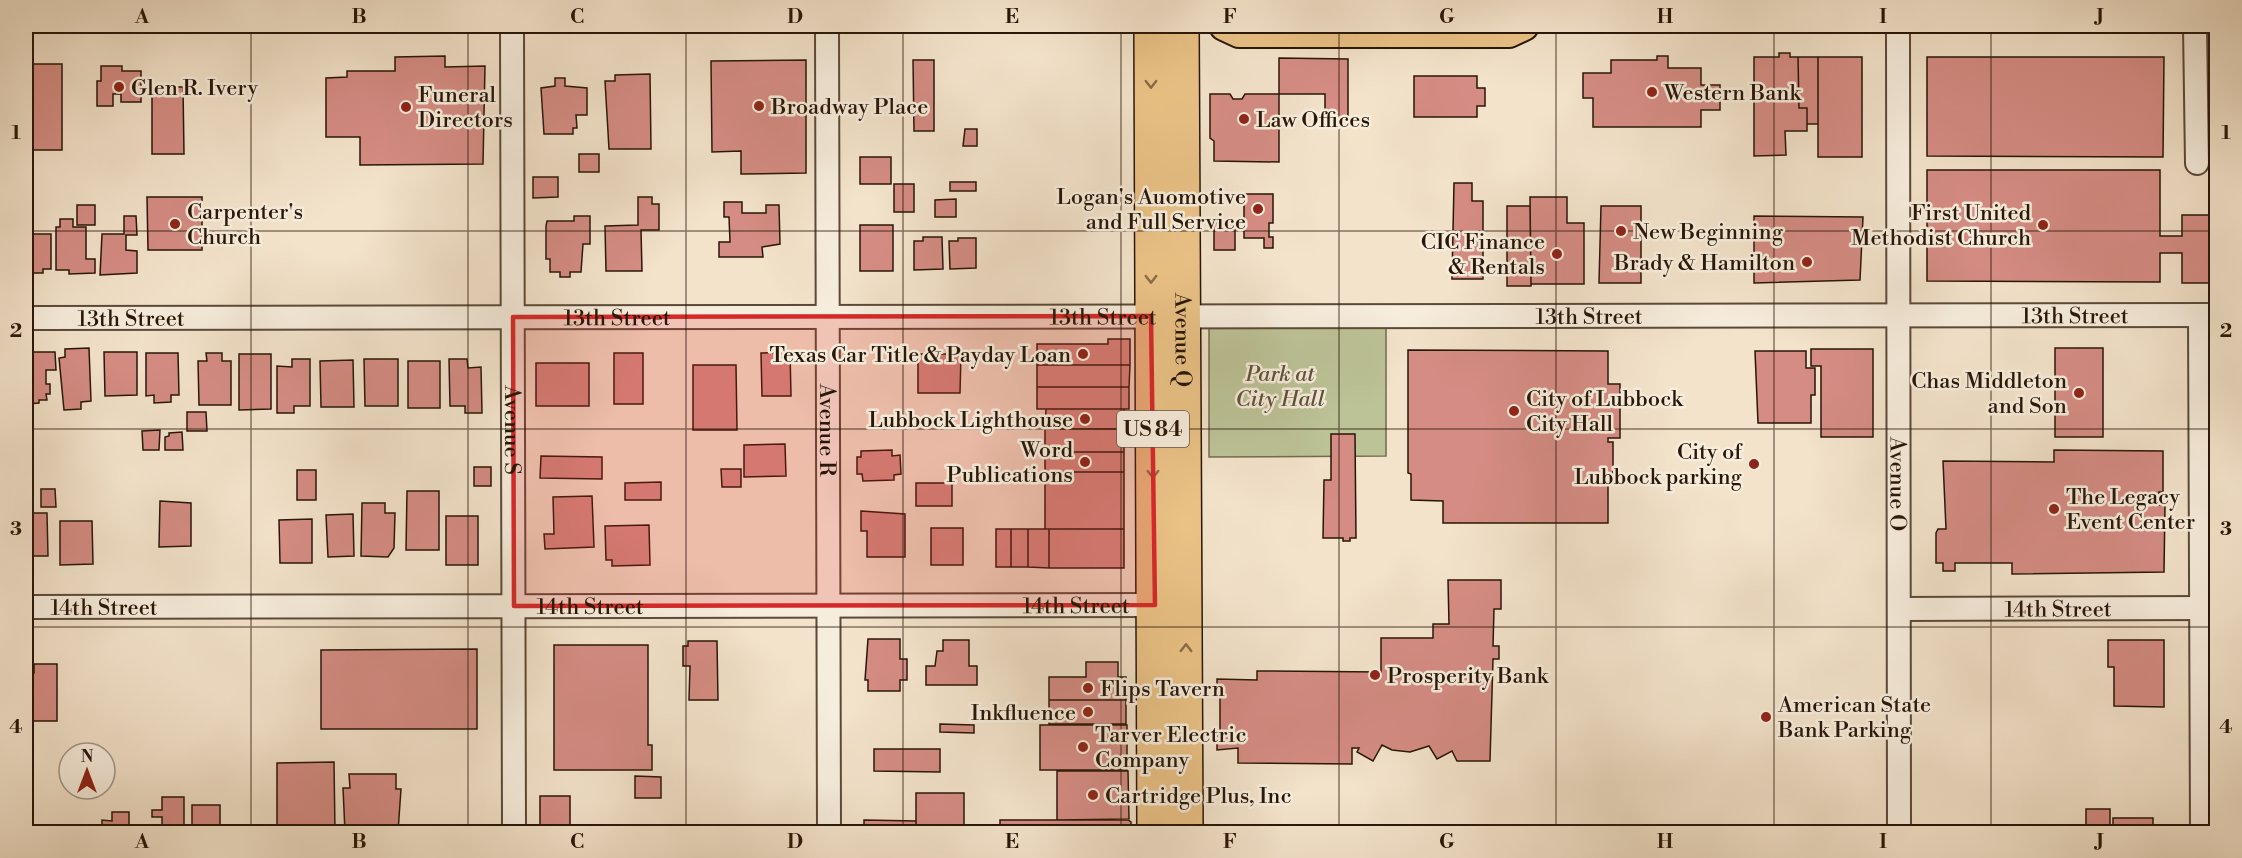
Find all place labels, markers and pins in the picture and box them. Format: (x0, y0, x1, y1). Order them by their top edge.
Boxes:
place label: Glen R. Ivery (131, 75, 259, 102)
marker: Glen R. Ivery (112, 80, 126, 94)
place label: Western Bank (1663, 80, 1802, 107)
place label: Funeral Directors (418, 82, 513, 134)
marker: Western Bank (1645, 85, 1659, 99)
place label: Broadway Place (770, 94, 928, 121)
marker: Broadway Place (752, 99, 766, 113)
marker: Funeral Directors (399, 100, 413, 114)
place label: Law Offices (1256, 107, 1370, 134)
marker: Law Offices (1237, 112, 1251, 126)
place label: Logan's Auomotive and Full Service (1056, 184, 1246, 236)
place label: Carpenter's Church (187, 199, 303, 251)
place label: First United Methodist Church (1851, 200, 2031, 252)
marker: Logan's Auomotive and Full Service (1251, 202, 1265, 216)
marker: Carpenter's Church (168, 217, 182, 231)
marker: First United Methodist Church (2036, 218, 2050, 232)
place label: New Beginning (1633, 219, 1784, 246)
marker: New Beginning (1614, 224, 1628, 238)
place label: CIC Finance & Rentals (1421, 229, 1545, 281)
marker: CIC Finance & Rentals (1550, 247, 1564, 261)
place label: Brady & Hamilton (1613, 250, 1795, 277)
marker: Brady & Hamilton (1800, 255, 1814, 269)
place label: Texas Car Title & Payday Loan (770, 342, 1071, 369)
marker: Texas Car Title & Payday Loan (1076, 347, 1090, 361)
place label: Chas Middleton and Son (1911, 368, 2067, 420)
place label: City of Lubbock City Hall (1526, 386, 1684, 438)
marker: Chas Middleton and Son (2072, 386, 2086, 400)
marker: City of Lubbock City Hall (1507, 404, 1521, 418)
place label: Lubbock Lighthouse (868, 407, 1073, 434)
marker: Lubbock Lighthouse (1078, 412, 1092, 426)
place label: Word Publications (947, 437, 1073, 489)
place label: City of Lubbock parking (1574, 439, 1743, 491)
marker: Word Publications (1078, 455, 1092, 469)
marker: City of Lubbock parking (1747, 457, 1761, 471)
place label: The Legacy Event Center (2066, 484, 2195, 536)
marker: The Legacy Event Center (2047, 502, 2061, 516)
place label: Prosperity Bank (1387, 663, 1550, 690)
marker: Prosperity Bank (1368, 668, 1382, 682)
place label: Flips Tavern (1100, 676, 1225, 703)
marker: Flips Tavern (1081, 681, 1095, 695)
place label: American State Bank Parking (1777, 692, 1931, 744)
place label: Inkfluence (971, 700, 1076, 727)
marker: Inkfluence (1081, 705, 1095, 719)
marker: American State Bank Parking (1759, 710, 1773, 724)
place label: Tarver Electric Company (1095, 722, 1247, 774)
marker: Tarver Electric Company (1076, 740, 1090, 754)
place label: Cartridge Plus, Inc (1105, 783, 1292, 810)
marker: Cartridge Plus, Inc (1086, 788, 1100, 802)

